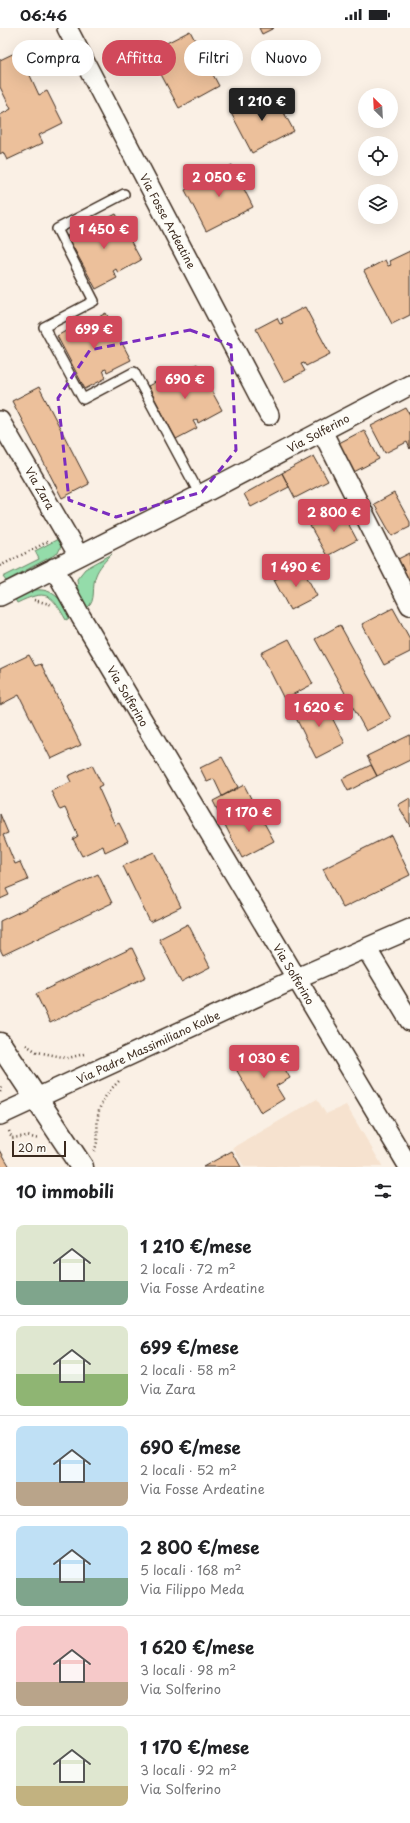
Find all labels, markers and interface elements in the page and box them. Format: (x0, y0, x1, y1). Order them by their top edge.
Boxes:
text: 06:46 (20, 3, 67, 26)
chip: Compra (12, 40, 94, 76)
chip: Affitta (102, 40, 176, 76)
chip: Filtri (184, 40, 243, 76)
chip: Nuovo (251, 40, 321, 76)
pin: 1 210 € (225, 88, 299, 122)
north arrow (358, 88, 398, 128)
map controls (358, 88, 398, 224)
text: 1 210 € (238, 91, 286, 110)
button: locate (358, 136, 398, 176)
pin: 2 050 € (182, 164, 256, 198)
text: 2 050 € (192, 167, 246, 186)
street label: Via Fosse Ardeatine (136, 170, 200, 272)
button: layers (358, 184, 398, 224)
pin: 1 450 € (67, 216, 141, 250)
text: 1 450 € (79, 219, 129, 238)
pin: 699 € (66, 316, 122, 350)
text: 699 € (75, 319, 113, 338)
pin: 690 € (157, 366, 213, 400)
text: 690 € (165, 369, 205, 388)
street label: Via Solferino (284, 409, 352, 457)
street label: Via Zara (21, 463, 59, 513)
pin: 2 800 € (297, 499, 371, 533)
text: 2 800 € (307, 502, 361, 521)
pin: 1 490 € (259, 554, 333, 588)
text: 1 490 € (271, 557, 321, 576)
street label: Via Solferino (103, 662, 153, 730)
pin: 1 620 € (282, 694, 356, 728)
text: 1 620 € (294, 697, 344, 716)
pin: 1 170 € (212, 799, 286, 833)
text: 1 170 € (226, 802, 272, 821)
street label: Via Solferino (269, 940, 319, 1008)
street label: Via Padre Massimiliano Kolbe (73, 1006, 223, 1088)
pin: 1 030 € (227, 1045, 301, 1079)
text: 1 030 € (238, 1048, 290, 1067)
scale bar (12, 1139, 66, 1158)
text: 20 m (18, 1139, 46, 1156)
text: 10 immobili (16, 1178, 114, 1204)
icon: filters (372, 1180, 394, 1202)
text: 1 210 €/mese (140, 1233, 252, 1259)
icon: home (48, 1241, 96, 1289)
text: 2 locali · 72 m² (140, 1259, 236, 1278)
text: Via Fosse Ardeatine (140, 1278, 265, 1297)
text: 699 €/mese (140, 1334, 239, 1360)
icon: home (48, 1342, 96, 1390)
text: 2 locali · 58 m² (140, 1360, 236, 1379)
text: Via Zara (140, 1379, 195, 1398)
text: 690 €/mese (140, 1434, 241, 1460)
icon: home (48, 1442, 96, 1490)
text: 2 locali · 52 m² (140, 1460, 237, 1479)
text: Via Fosse Ardeatine (140, 1479, 265, 1498)
text: 2 800 €/mese (140, 1534, 260, 1560)
icon: home (48, 1542, 96, 1590)
text: 5 locali · 168 m² (140, 1560, 241, 1579)
text: Via Filippo Meda (140, 1579, 244, 1598)
text: 1 620 €/mese (140, 1634, 254, 1660)
icon: home (48, 1642, 96, 1690)
text: 3 locali · 98 m² (140, 1660, 236, 1679)
text: Via Solferino (140, 1679, 221, 1698)
text: 1 170 €/mese (140, 1734, 249, 1760)
icon: home (48, 1742, 96, 1790)
text: 3 locali · 92 m² (140, 1760, 237, 1779)
text: Via Solferino (140, 1779, 221, 1798)

